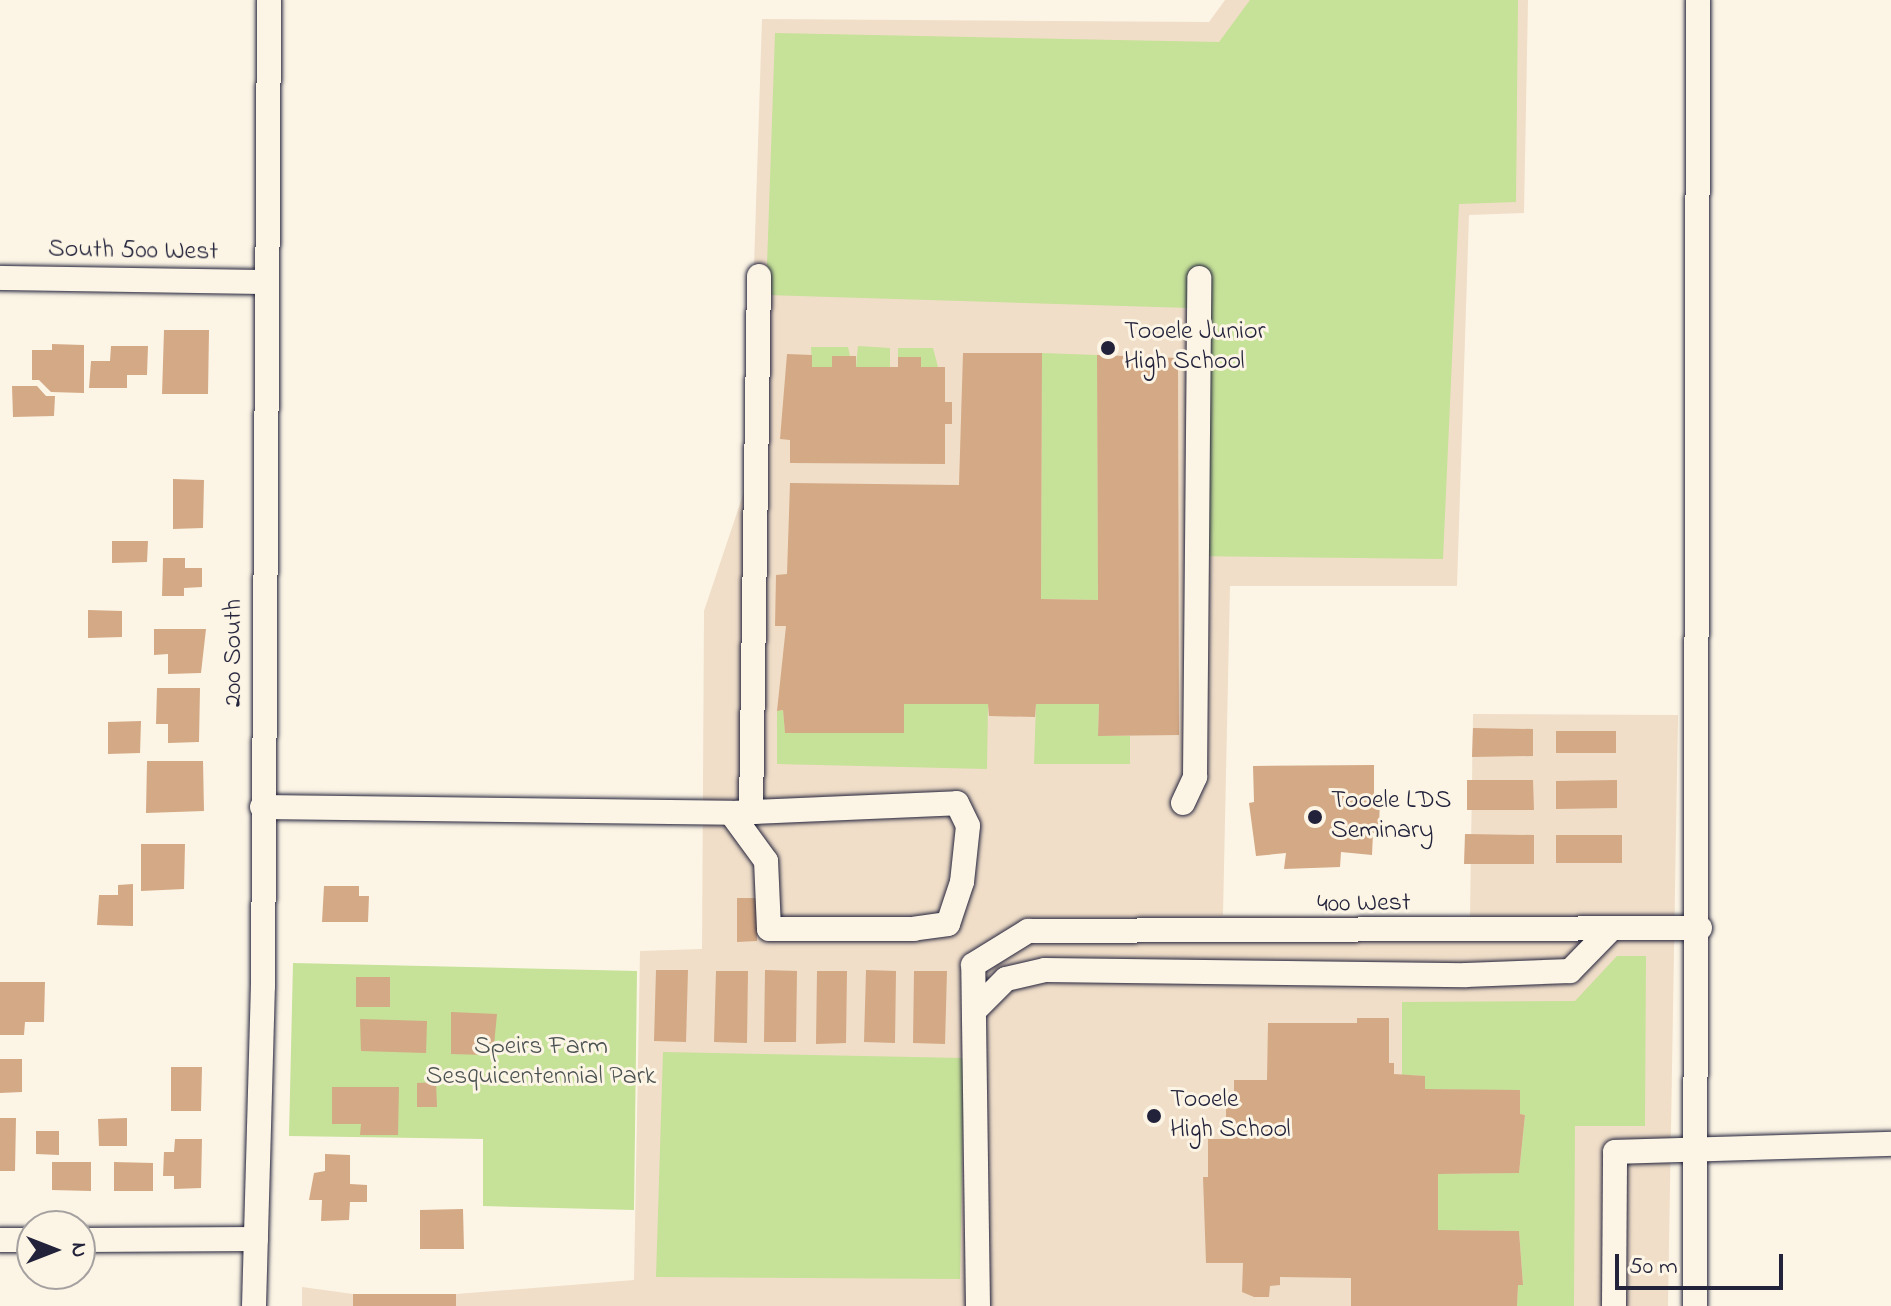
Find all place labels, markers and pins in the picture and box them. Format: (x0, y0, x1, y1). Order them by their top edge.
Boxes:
place label: Tooele Junior High School (1124, 317, 1266, 378)
marker: Tooele Junior High School (1099, 339, 1117, 357)
place label: Tooele LDS Seminary (1331, 786, 1451, 848)
marker: Tooele LDS Seminary (1306, 808, 1324, 826)
place label: Tooele High School (1170, 1085, 1291, 1146)
marker: Tooele High School (1145, 1107, 1163, 1125)

